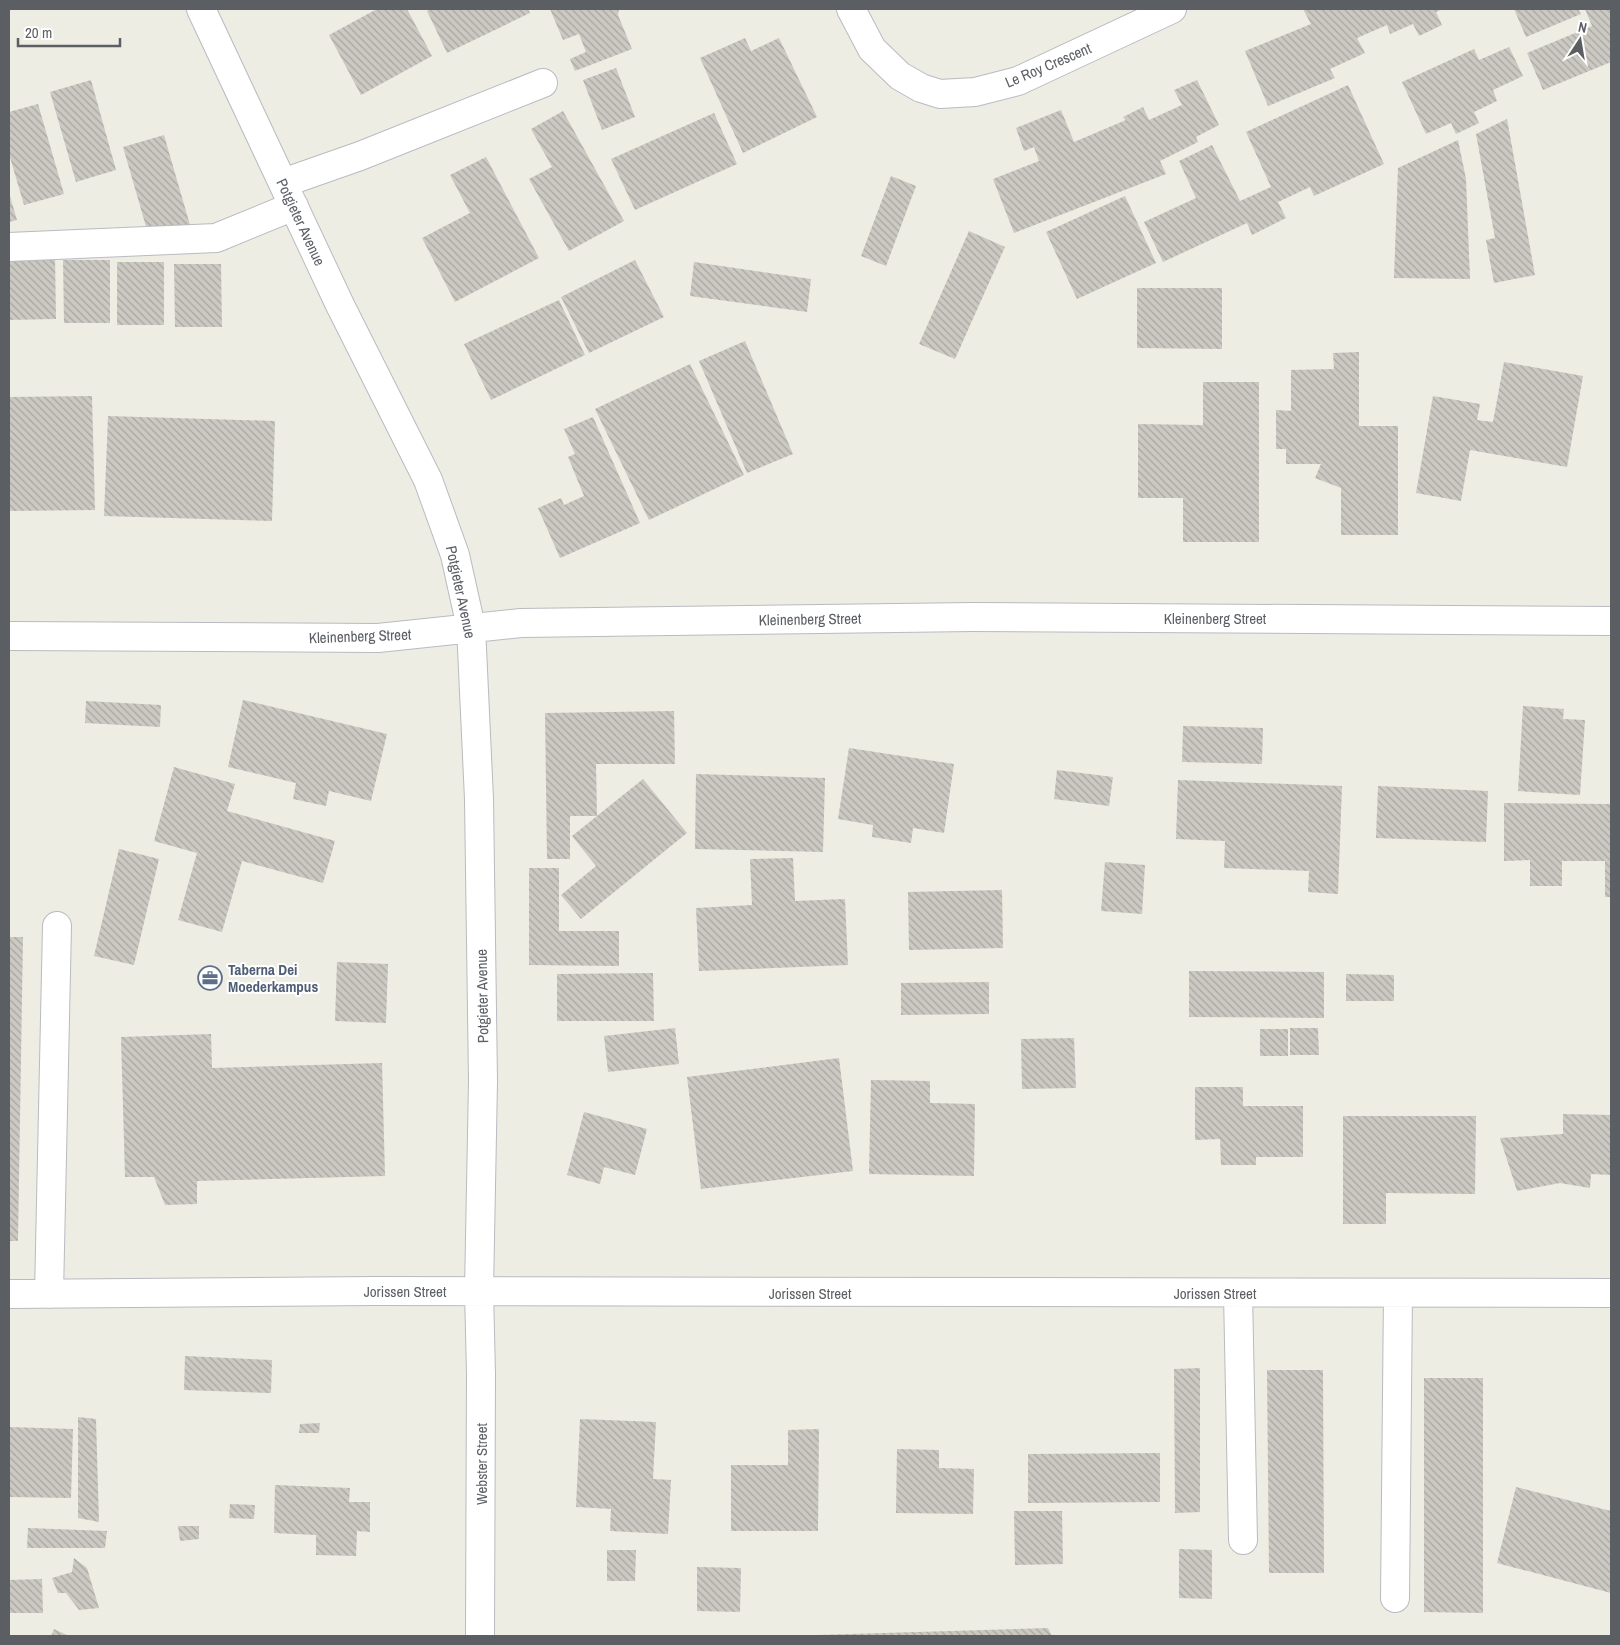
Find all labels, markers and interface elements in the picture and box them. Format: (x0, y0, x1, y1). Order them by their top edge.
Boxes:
scale bar (18, 15, 120, 47)
north arrow (1555, 15, 1605, 65)
text: N (1577, 18, 1589, 37)
text: 20 m (25, 22, 52, 43)
street label: Le Roy Crescent (1002, 37, 1095, 93)
street label: Potgieter Avenue (272, 175, 330, 269)
street label: Potgieter Avenue (441, 544, 481, 640)
street label: Kleinenberg Street (759, 608, 862, 630)
street label: Kleinenberg Street (1164, 608, 1267, 629)
street label: Kleinenberg Street (308, 624, 412, 648)
street label: Potgieter Avenue (471, 949, 493, 1043)
place label: Taberna Dei Moederkampus (228, 959, 318, 997)
office icon: Taberna Dei Moederkampus (197, 965, 223, 991)
street label: Jorissen Street (364, 1281, 447, 1302)
street label: Jorissen Street (769, 1283, 852, 1304)
street label: Jorissen Street (1174, 1283, 1257, 1304)
street label: Webster Street (471, 1423, 492, 1505)

